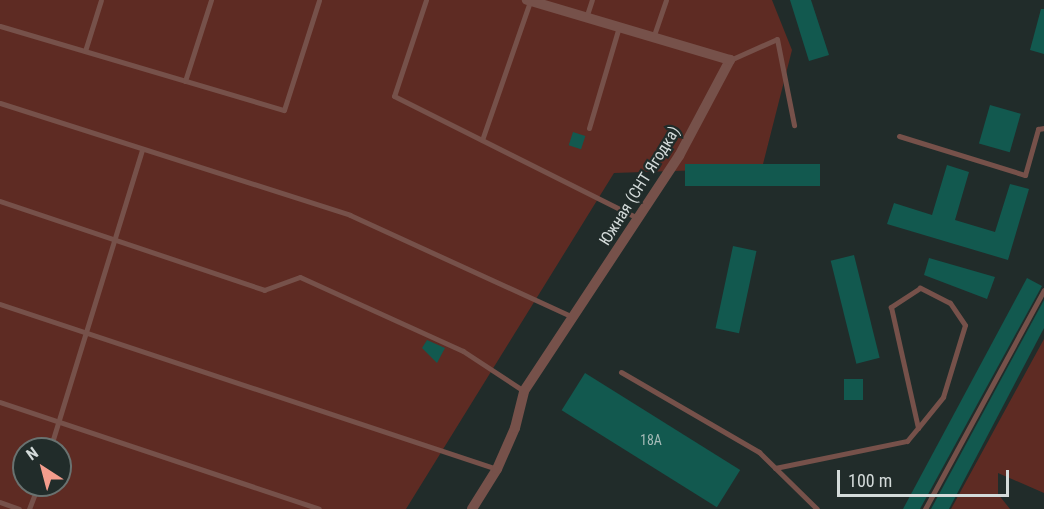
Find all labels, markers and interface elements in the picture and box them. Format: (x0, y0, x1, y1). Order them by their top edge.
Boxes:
street label: Южная (СНТ Ягодка) (596, 123, 684, 249)
house number: 18А (640, 432, 662, 448)
north arrow (12, 437, 72, 497)
text: N (23, 443, 42, 464)
scale bar (840, 458, 1012, 496)
text: 100 m (848, 470, 892, 491)

